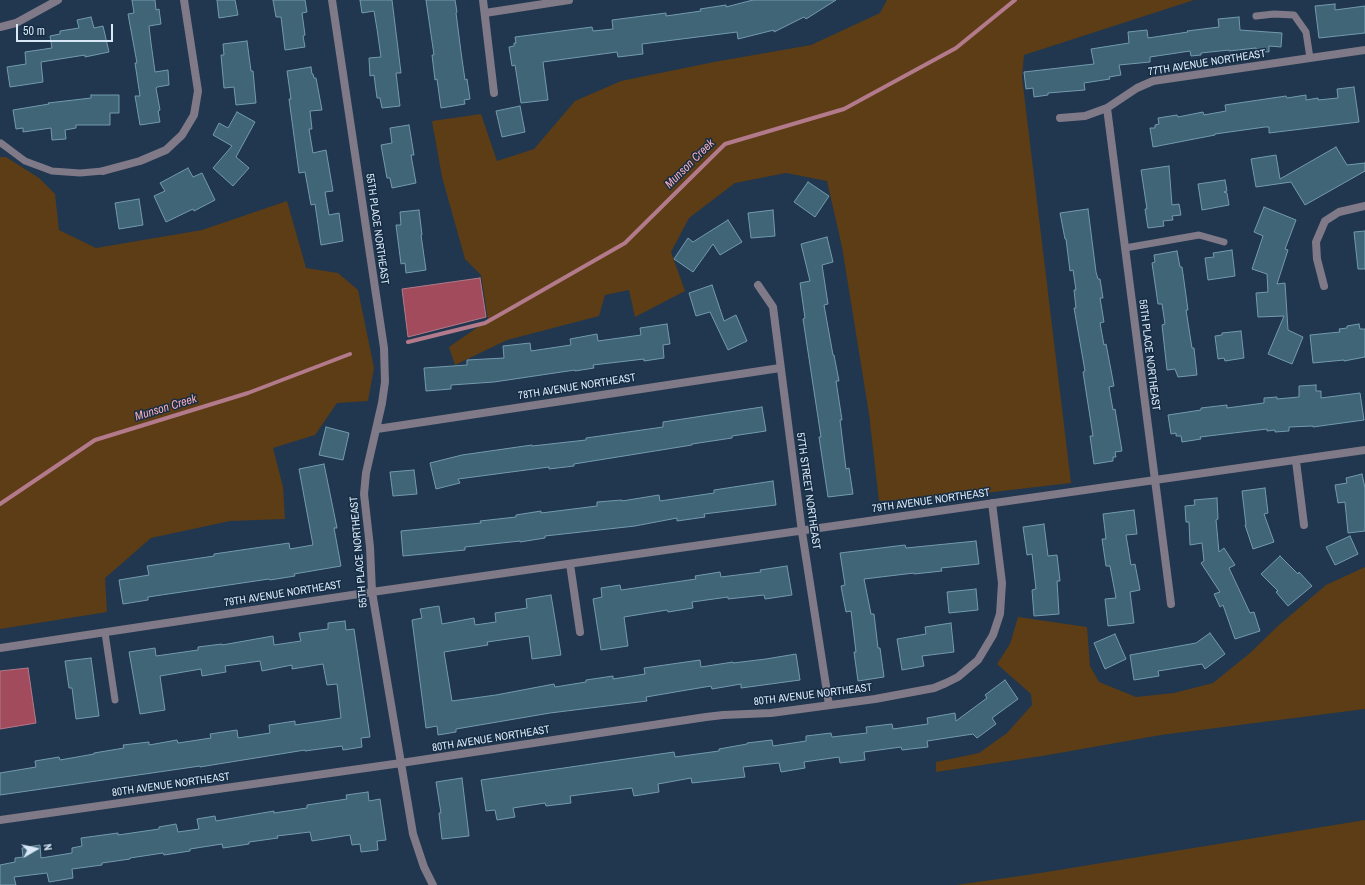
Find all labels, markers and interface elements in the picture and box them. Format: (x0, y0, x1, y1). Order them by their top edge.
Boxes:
scale bar (18, 16, 115, 42)
text: 50 m (23, 23, 45, 39)
street label: 77TH AVENUE NORTHEAST (1147, 47, 1267, 79)
water label: Munson Creek (662, 136, 718, 192)
street label: 55TH PLACE NORTHEAST (363, 173, 391, 285)
street label: 58TH PLACE NORTHEAST (1136, 299, 1162, 411)
street label: 78TH AVENUE NORTHEAST (517, 371, 637, 403)
water label: Munson Creek (133, 392, 199, 424)
street label: 57TH STREET NORTHEAST (793, 432, 823, 550)
street label: 79TH AVENUE NORTHEAST (871, 486, 991, 516)
street label: 55TH PLACE NORTHEAST (348, 496, 370, 608)
street label: 79TH AVENUE NORTHEAST (223, 578, 343, 610)
street label: 80TH AVENUE NORTHEAST (753, 681, 873, 709)
street label: 80TH AVENUE NORTHEAST (431, 723, 551, 755)
street label: 80TH AVENUE NORTHEAST (111, 770, 231, 800)
north arrow (16, 829, 56, 869)
text: N (40, 843, 55, 851)

